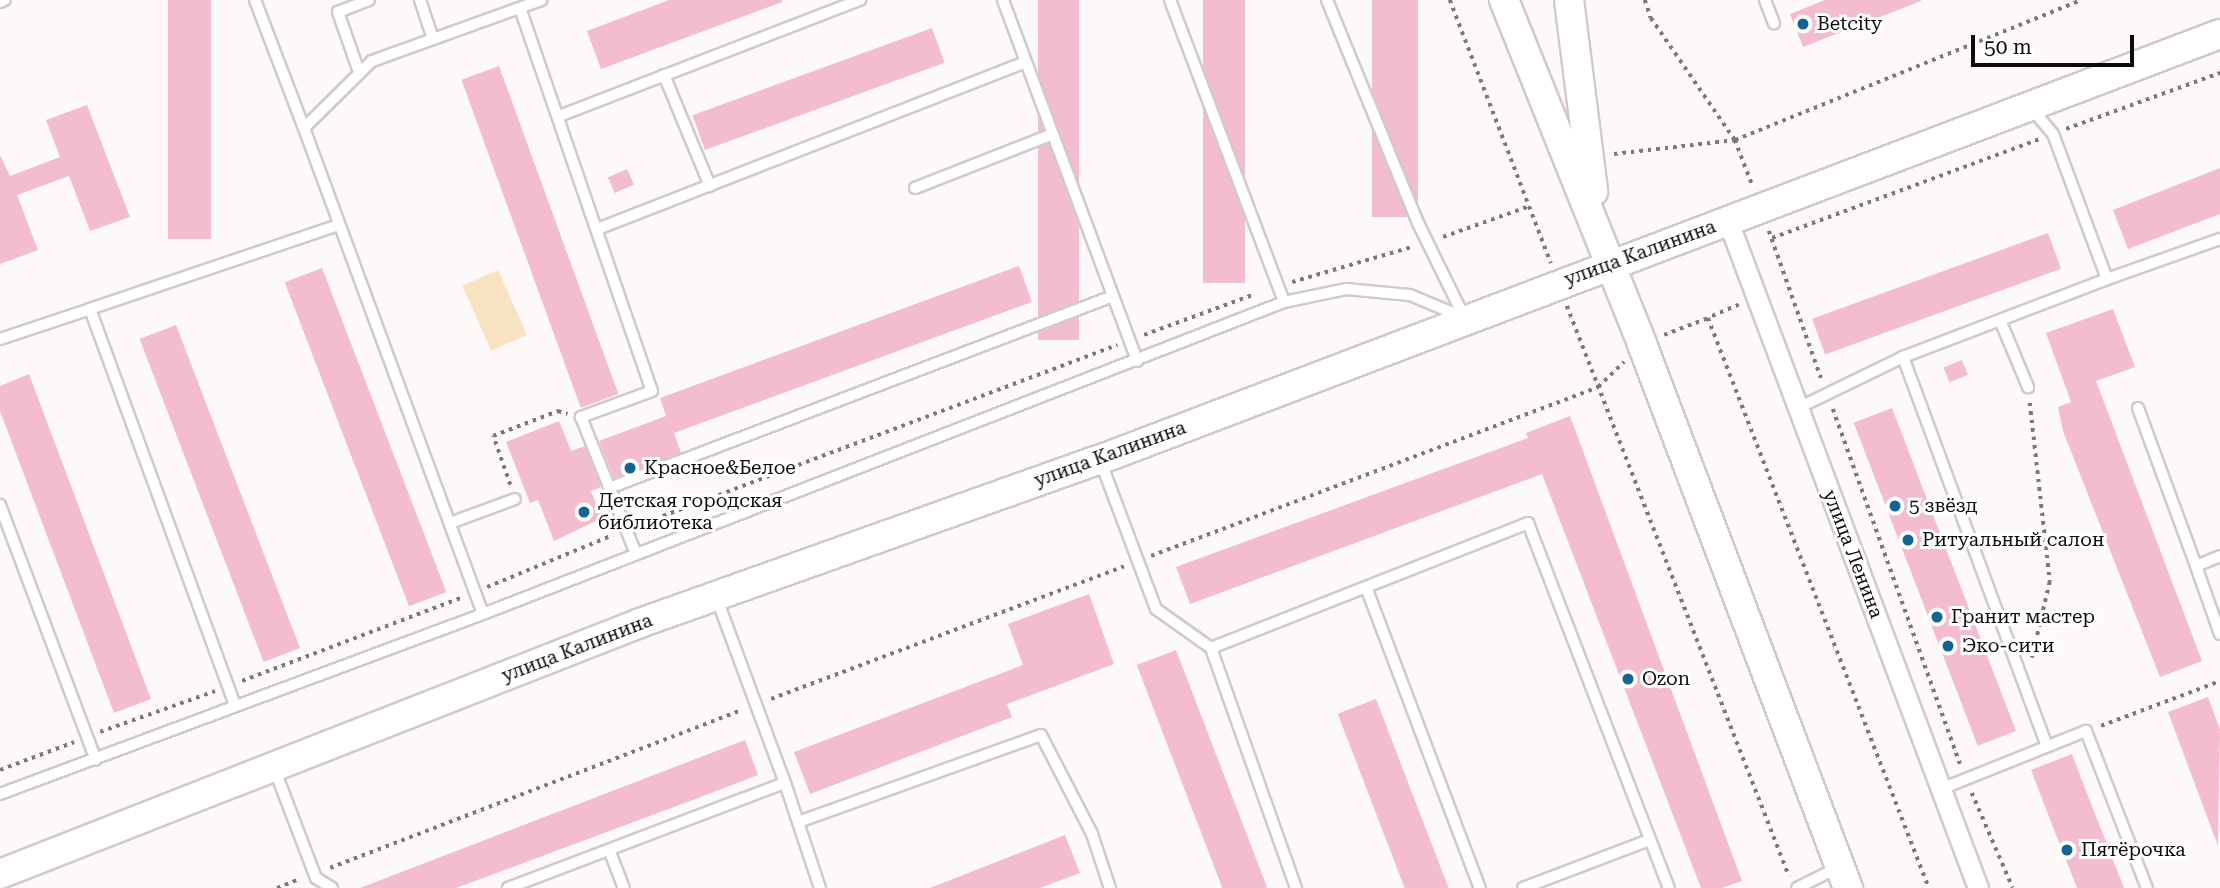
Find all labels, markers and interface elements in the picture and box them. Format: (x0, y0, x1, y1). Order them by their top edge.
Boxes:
place label: Betcity (1817, 13, 1882, 35)
marker: Betcity (1795, 16, 1811, 32)
scale bar (1975, 21, 2138, 65)
text: 50 m (1984, 35, 2032, 59)
street label: улица Калинина (1561, 215, 1719, 291)
street label: улица Калинина (1031, 416, 1189, 492)
place label: Красное&Белое (644, 457, 796, 479)
marker: Красное&Белое (622, 460, 638, 476)
street label: улица Ленина (1818, 487, 1888, 621)
place label: Детская городская библиотека (598, 490, 782, 534)
place label: 5 звёзд (1909, 495, 1977, 517)
marker: 5 звёзд (1887, 498, 1903, 514)
marker: Детская городская библиотека (576, 504, 592, 520)
place label: Ритуальный салон (1922, 529, 2104, 551)
marker: Ритуальный салон (1900, 532, 1916, 548)
place label: Гранит мастер (1951, 606, 2095, 628)
street label: улица Калинина (498, 609, 656, 687)
marker: Гранит мастер (1929, 609, 1945, 625)
place label: Эко-сити (1962, 635, 2055, 657)
marker: Эко-сити (1940, 638, 1956, 654)
place label: Ozon (1642, 668, 1690, 690)
marker: Ozon (1620, 671, 1636, 687)
place label: Пятёрочка (2081, 839, 2186, 861)
marker: Пятёрочка (2059, 842, 2075, 858)

